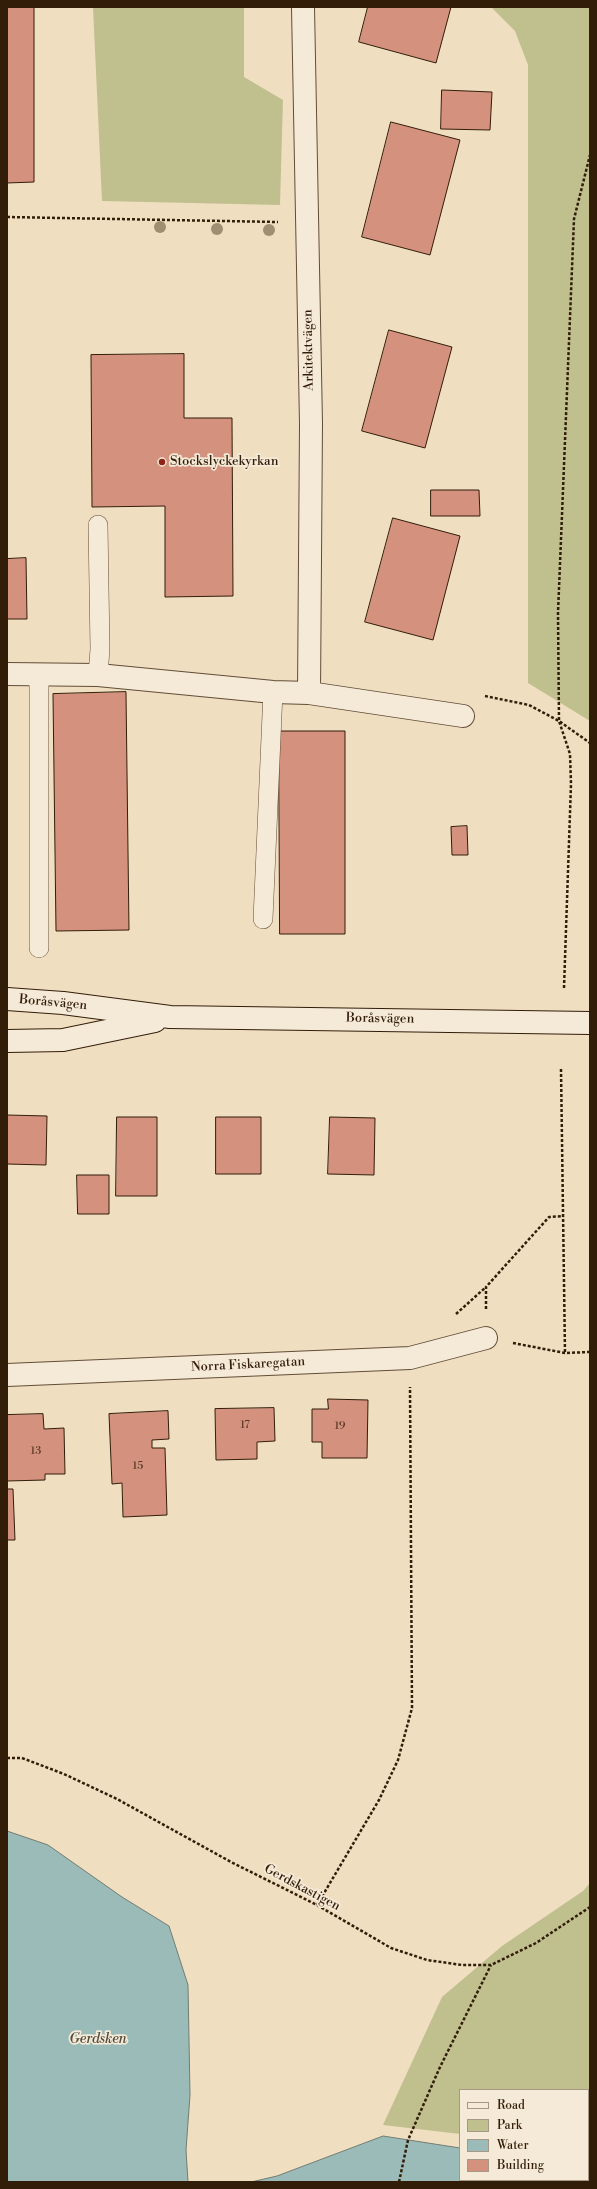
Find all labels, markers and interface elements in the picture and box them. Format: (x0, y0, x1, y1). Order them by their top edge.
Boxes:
street label: Arkitektvägen (300, 309, 318, 391)
place label: Stockslyckekyrkan (170, 454, 278, 470)
marker: Stockslyckekyrkan (157, 457, 167, 467)
street label: Boråsvägen (18, 992, 88, 1014)
street label: Boråsvägen (346, 1011, 414, 1027)
street label: Norra Fiskaregatan (191, 1354, 305, 1376)
house number: 17 (240, 1418, 250, 1432)
house number: 19 (334, 1419, 346, 1433)
house number: 13 (31, 1444, 41, 1458)
house number: 15 (133, 1459, 143, 1473)
street label: Gerdskastigen (261, 1861, 343, 1915)
water label: Gerdsken (69, 2032, 127, 2048)
legend (459, 2089, 589, 2181)
text: Road (497, 2098, 525, 2113)
text: Park (497, 2118, 522, 2133)
text: Water (497, 2138, 529, 2153)
text: Building (497, 2158, 544, 2173)

